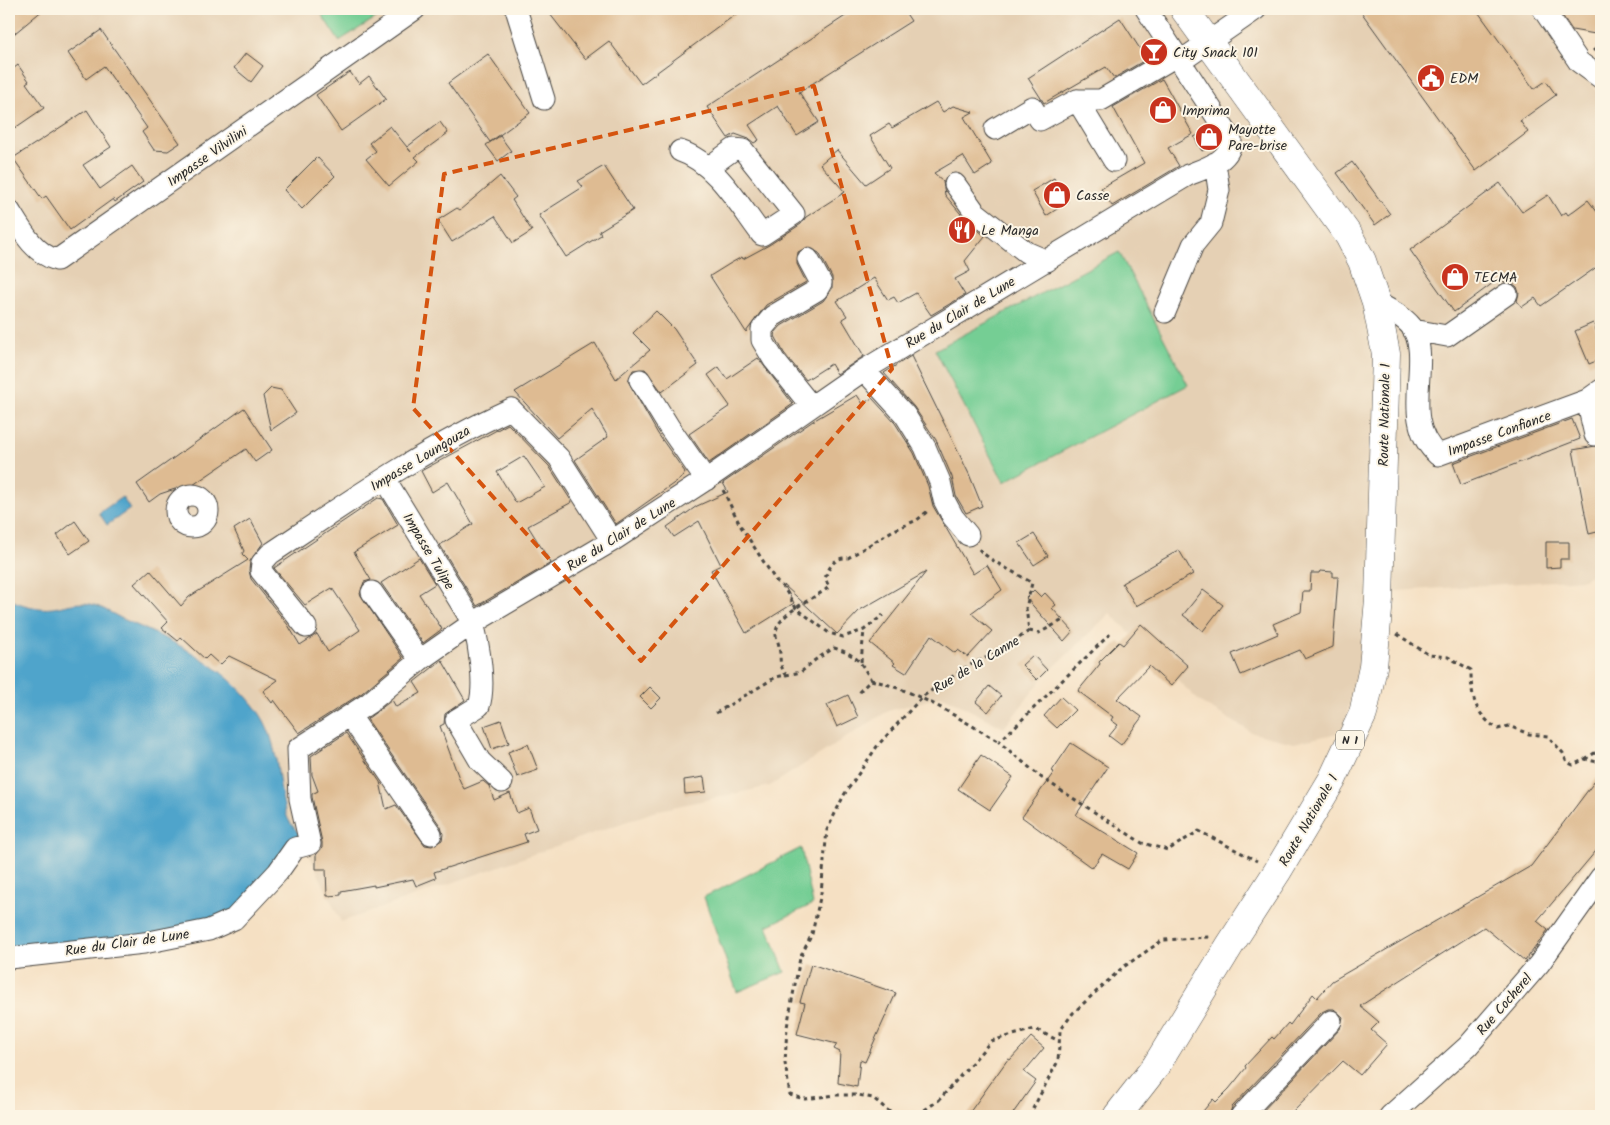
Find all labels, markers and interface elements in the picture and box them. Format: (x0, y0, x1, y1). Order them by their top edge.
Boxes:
bar icon: City Snack 101 (1139, 37, 1169, 67)
place label: City Snack 101 (1173, 42, 1258, 64)
public building icon: EDM (1416, 63, 1446, 93)
place label: EDM (1450, 68, 1478, 90)
shop icon: Imprima (1148, 95, 1178, 125)
place label: Imprima (1182, 100, 1230, 122)
place label: Mayotte Pare-brise (1228, 119, 1288, 157)
street label: Impasse Vilvilini (163, 121, 253, 193)
shop icon: Mayotte Pare-brise (1194, 122, 1224, 152)
shop icon: Casse (1042, 180, 1072, 210)
place label: Casse (1076, 185, 1110, 207)
restaurant icon: Le Manga (947, 215, 977, 245)
place label: Le Manga (981, 220, 1039, 242)
shop icon: TECMA (1440, 262, 1470, 292)
place label: TECMA (1474, 267, 1518, 289)
street label: Rue du Clair de Lune (901, 271, 1020, 355)
street label: Route Nationale 1 (1373, 363, 1397, 467)
street label: Impasse Confiance (1444, 405, 1555, 463)
street label: Impasse Loungouza (366, 420, 475, 497)
street label: Rue du Clair de Lune (563, 492, 681, 577)
street label: Impasse Tulipe (396, 509, 460, 595)
street label: Rue de la Canne (929, 630, 1025, 699)
road number: N 1 (1336, 730, 1364, 750)
street label: Route Nationale 1 (1273, 770, 1344, 871)
street label: Rue du Clair de Lune (64, 923, 191, 963)
street label: Rue Cocherel (1472, 968, 1538, 1041)

